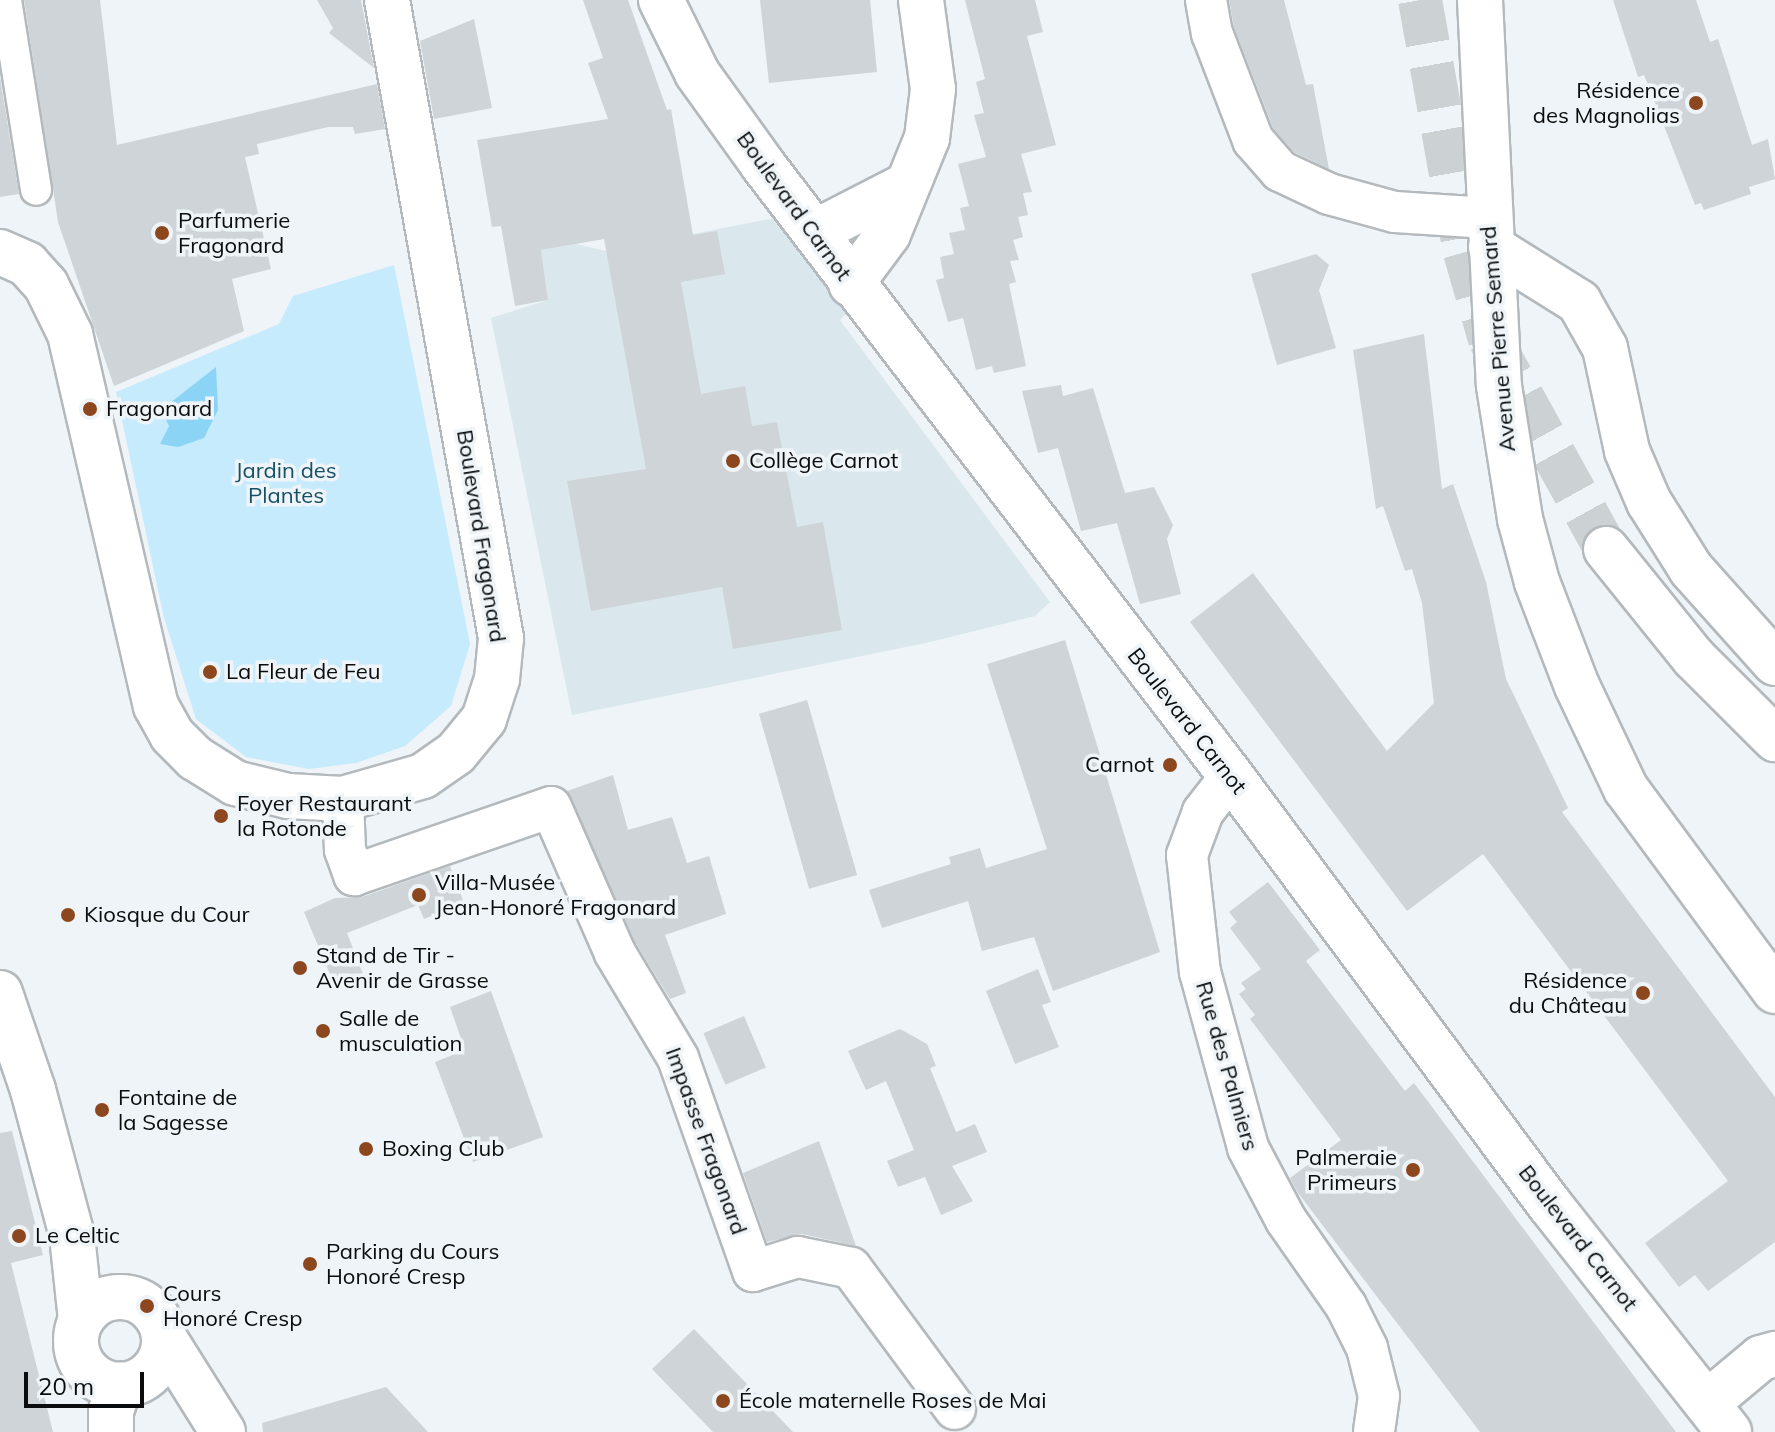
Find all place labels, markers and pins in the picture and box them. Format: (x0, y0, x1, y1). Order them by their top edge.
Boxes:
place label: Résidence des Magnolias (1533, 77, 1680, 128)
marker: Résidence des Magnolias (1687, 94, 1705, 112)
place label: Parfumerie Fragonard (178, 207, 290, 258)
marker: Parfumerie Fragonard (153, 224, 171, 242)
place label: Fragonard (106, 396, 212, 422)
marker: Fragonard (81, 400, 99, 418)
place label: Collège Carnot (749, 448, 898, 474)
marker: Collège Carnot (724, 452, 742, 470)
place label: La Fleur de Feu (226, 659, 380, 685)
marker: La Fleur de Feu (201, 663, 219, 681)
place label: Carnot (1085, 752, 1154, 778)
marker: Carnot (1161, 756, 1179, 774)
place label: Foyer Restaurant la Rotonde (237, 790, 412, 842)
marker: Foyer Restaurant la Rotonde (212, 807, 230, 825)
place label: Villa-Musée Jean-Honoré Fragonard (435, 869, 676, 920)
marker: Villa-Musée Jean-Honoré Fragonard (410, 886, 428, 904)
place label: Kiosque du Cour (84, 902, 249, 928)
marker: Kiosque du Cour (59, 906, 77, 924)
place label: Stand de Tir - Avenir de Grasse (316, 942, 489, 994)
marker: Stand de Tir - Avenir de Grasse (291, 959, 309, 977)
place label: Résidence du Château (1509, 967, 1627, 1018)
marker: Résidence du Château (1634, 984, 1652, 1002)
place label: Salle de musculation (339, 1005, 462, 1056)
marker: Salle de musculation (314, 1022, 332, 1040)
place label: Fontaine de la Sagesse (118, 1084, 237, 1136)
marker: Fontaine de la Sagesse (93, 1101, 111, 1119)
place label: Boxing Club (382, 1136, 504, 1162)
marker: Boxing Club (357, 1140, 375, 1158)
place label: Palmeraie Primeurs (1295, 1144, 1397, 1196)
marker: Palmeraie Primeurs (1404, 1161, 1422, 1179)
place label: Le Celtic (35, 1223, 120, 1249)
marker: Le Celtic (10, 1227, 28, 1245)
place label: Parking du Cours Honoré Cresp (326, 1238, 499, 1290)
marker: Parking du Cours Honoré Cresp (301, 1255, 319, 1273)
place label: Cours Honoré Cresp (163, 1280, 302, 1332)
marker: Cours Honoré Cresp (138, 1297, 156, 1315)
place label: École maternelle Roses de Mai (739, 1388, 1046, 1414)
marker: École maternelle Roses de Mai (714, 1392, 732, 1410)

